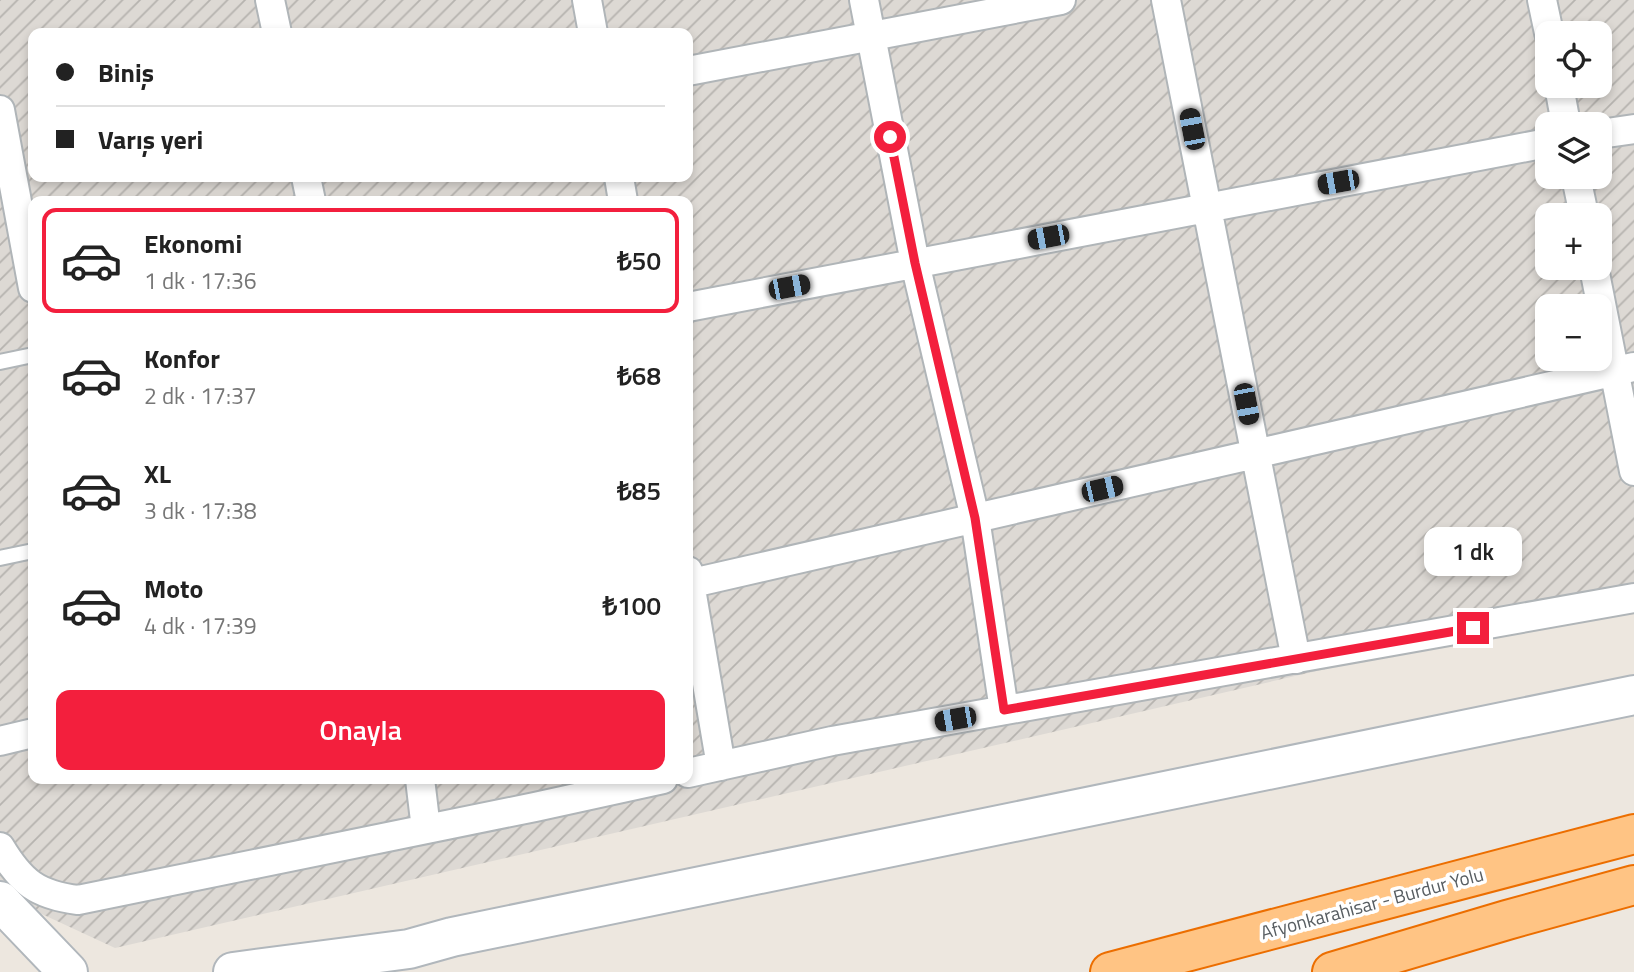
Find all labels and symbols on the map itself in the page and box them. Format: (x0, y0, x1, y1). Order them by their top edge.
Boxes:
car (1178, 106, 1207, 152)
route start (874, 121, 906, 153)
car (1316, 168, 1361, 196)
car (1026, 223, 1071, 251)
car (767, 273, 812, 301)
car (1232, 381, 1261, 427)
car (1080, 474, 1125, 504)
callout: 1 dk (1424, 526, 1522, 576)
route end (1457, 612, 1489, 644)
car (933, 705, 978, 733)
street label: Afyonkarahisar - Burdur Yolu (1257, 859, 1487, 946)

